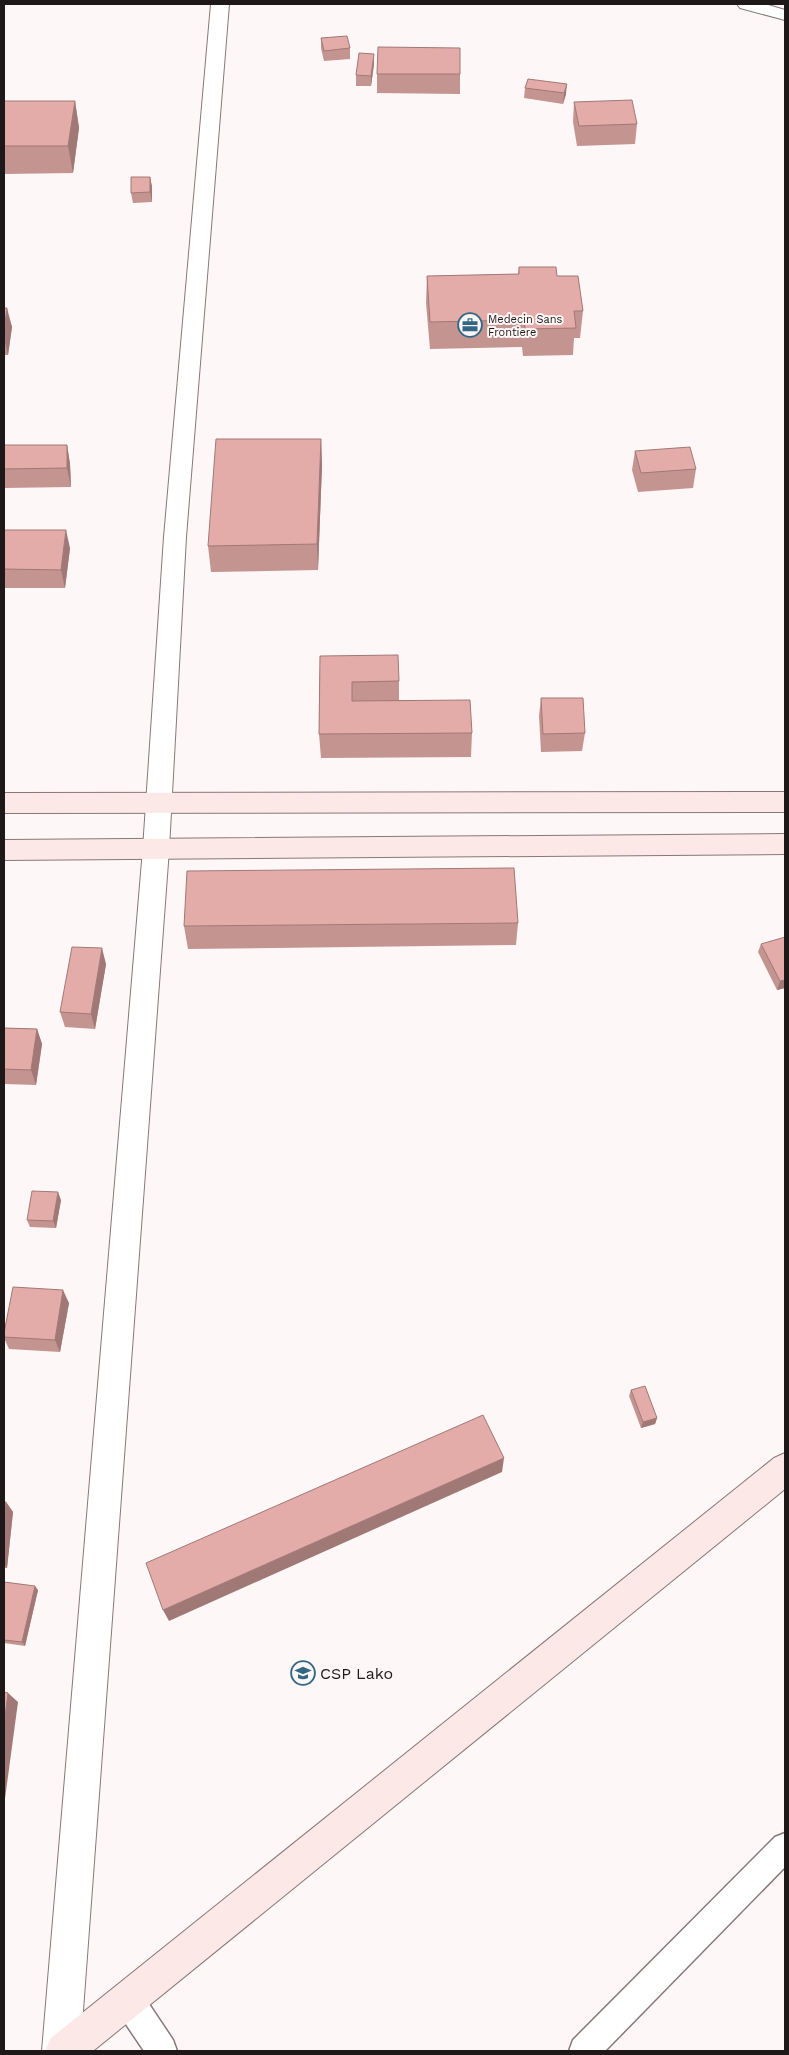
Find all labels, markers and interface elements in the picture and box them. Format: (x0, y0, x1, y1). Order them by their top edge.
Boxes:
office icon: Medecin Sans Frontiere (457, 312, 483, 338)
place label: Medecin Sans Frontiere (488, 313, 563, 339)
school or university icon: CSP Lako (290, 1660, 316, 1686)
place label: CSP Lako (320, 1664, 393, 1683)

